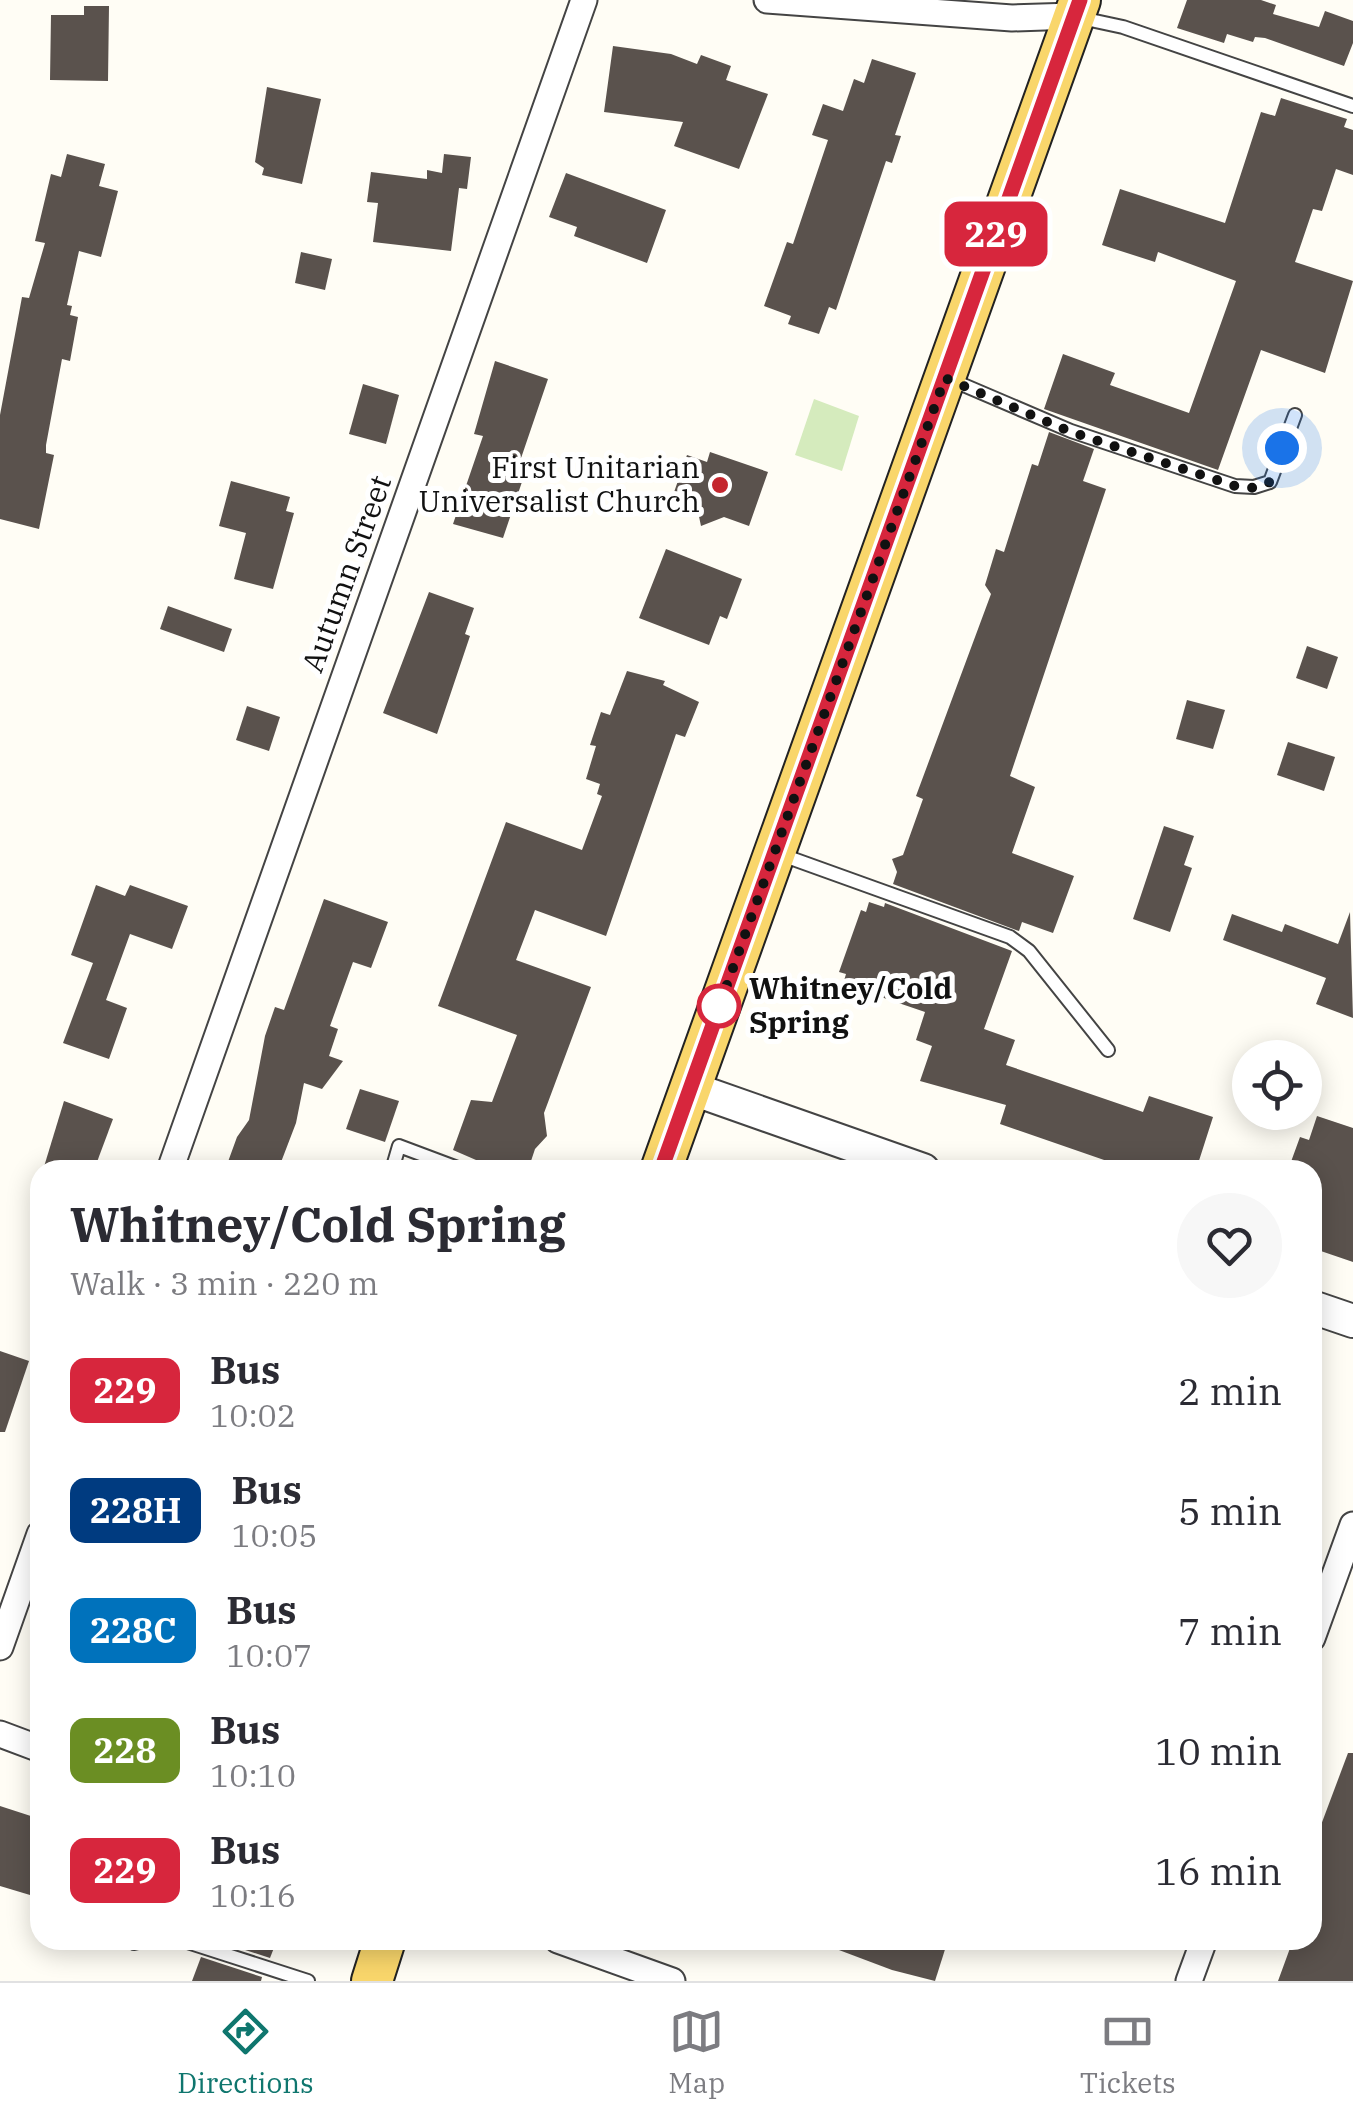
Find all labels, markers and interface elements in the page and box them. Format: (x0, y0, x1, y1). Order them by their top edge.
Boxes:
line badge: 229 (938, 202, 1054, 266)
text: 229 (964, 211, 1028, 257)
your location (1257, 423, 1307, 473)
place label: First Unitarian Universalist Church (419, 447, 700, 520)
street label: Autumn Street (292, 470, 399, 677)
marker: First Unitarian Universalist Church (709, 474, 731, 496)
place label: Whitney/Cold Spring (749, 968, 952, 1041)
marker: Whitney/Cold Spring (698, 985, 740, 1027)
map controls (1232, 1040, 1322, 1130)
button: locate (1232, 1040, 1322, 1130)
text: Whitney/Cold Spring (70, 1193, 566, 1255)
button: heart (1177, 1193, 1282, 1298)
text: Walk · 3 min · 220 m (70, 1262, 378, 1304)
text: Bus (210, 1345, 280, 1394)
text: 2 min (1178, 1366, 1282, 1415)
text: 229 (93, 1367, 157, 1413)
text: 10:02 (210, 1394, 296, 1436)
text: Bus (231, 1465, 302, 1514)
text: 5 min (1178, 1486, 1282, 1535)
text: 228H (90, 1487, 181, 1533)
text: 10:05 (231, 1514, 317, 1556)
text: Bus (226, 1585, 297, 1634)
text: 7 min (1178, 1606, 1282, 1655)
text: 228C (90, 1607, 176, 1653)
text: 10:07 (226, 1634, 312, 1676)
text: Bus (210, 1705, 280, 1754)
text: 10 min (1155, 1726, 1282, 1775)
text: 228 (93, 1727, 157, 1773)
text: 10:10 (210, 1754, 296, 1796)
text: Bus (210, 1825, 280, 1874)
text: 16 min (1155, 1846, 1282, 1895)
text: 229 (93, 1847, 157, 1893)
text: 10:16 (210, 1874, 296, 1916)
tab: Directions (177, 2004, 314, 2101)
tab: Map (668, 2004, 725, 2101)
tab: Tickets (1080, 2004, 1176, 2101)

